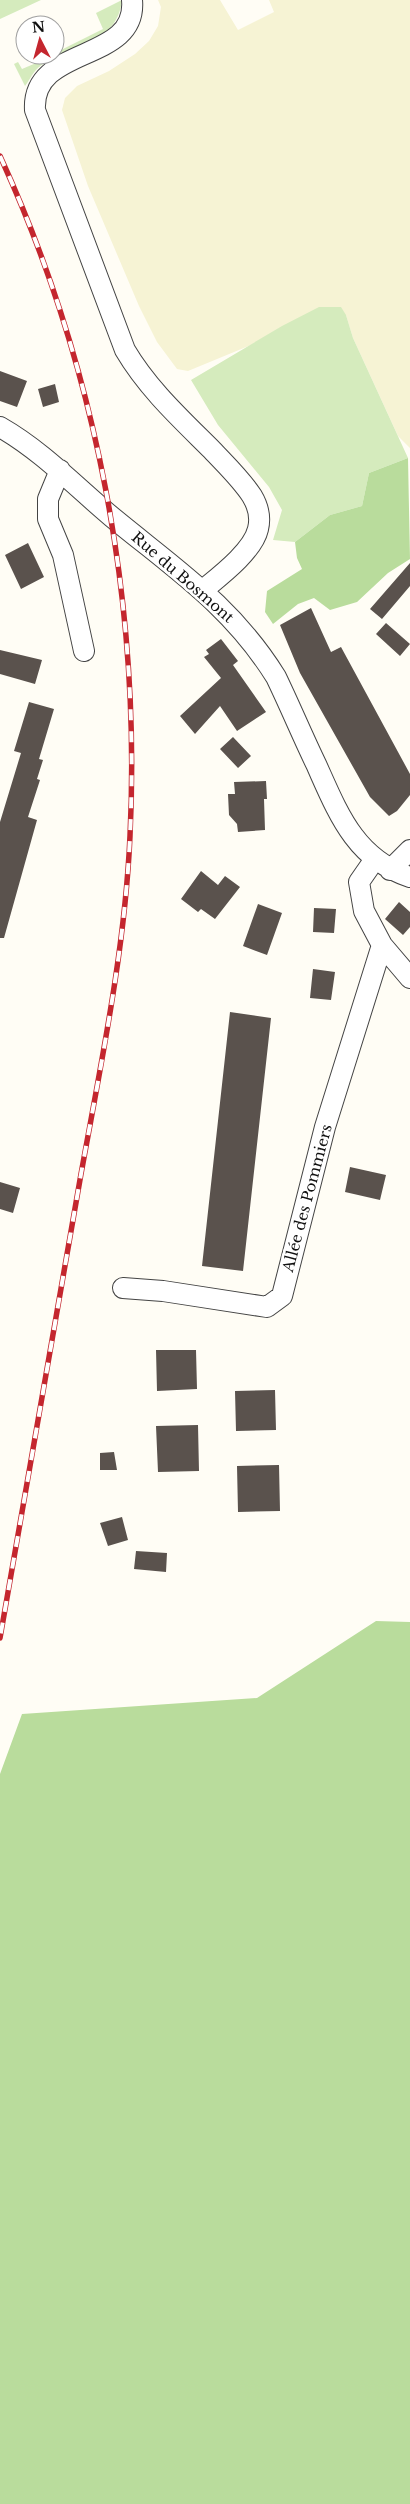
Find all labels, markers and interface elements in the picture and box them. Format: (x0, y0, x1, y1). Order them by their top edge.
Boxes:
north arrow (15, 15, 65, 65)
text: N (31, 17, 46, 37)
street label: Rue du Bosmont (128, 527, 238, 627)
street label: Allée des Pommiers (278, 1122, 336, 1275)

